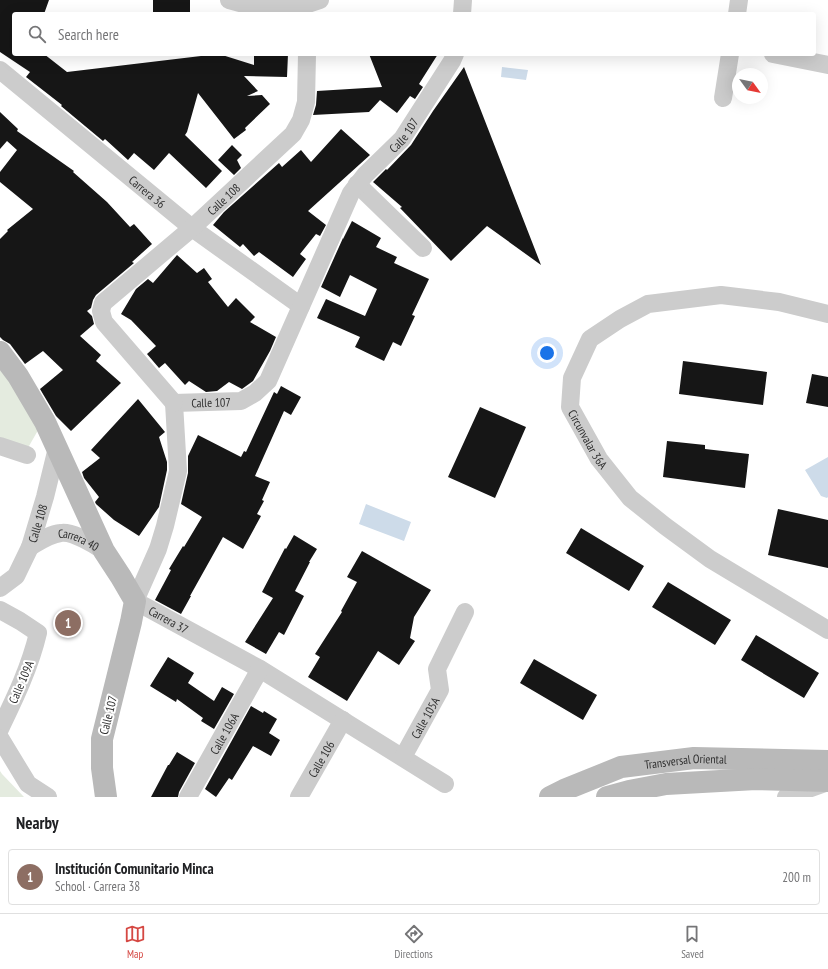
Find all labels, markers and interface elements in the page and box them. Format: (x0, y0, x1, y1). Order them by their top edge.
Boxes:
search box (12, 12, 816, 56)
icon: search (26, 23, 48, 45)
text: Search here (58, 25, 119, 44)
north arrow (732, 68, 768, 104)
street label: Calle 107 (386, 115, 421, 155)
street label: Carrera 36 (126, 172, 169, 211)
street label: Calle 108 (204, 180, 243, 218)
your location (537, 343, 557, 363)
street label: Calle 107 (191, 394, 231, 410)
street label: Circunvalar 36A (565, 407, 611, 472)
street label: Calle 108 (24, 502, 50, 544)
street label: Carrera 40 (57, 525, 102, 554)
street label: Carrera 37 (146, 602, 191, 636)
pin: 1 (55, 608, 81, 638)
street label: Calle 109A (5, 658, 37, 706)
street label: Calle 107 (96, 694, 120, 736)
street label: Calle 105A (407, 694, 442, 741)
street label: Calle 106A (206, 710, 242, 757)
street label: Calle 106 (305, 738, 337, 780)
street label: Transversal Oriental (643, 750, 727, 772)
text: Nearby (16, 812, 59, 834)
text: Institución Comunitario Minca (55, 859, 214, 878)
text: 1 (27, 869, 33, 886)
text: 200 m (782, 869, 811, 886)
text: School · Carrera 38 (55, 878, 140, 895)
tab: Map (124, 923, 146, 961)
tab: Directions (395, 923, 433, 961)
tab: Saved (681, 923, 704, 961)

